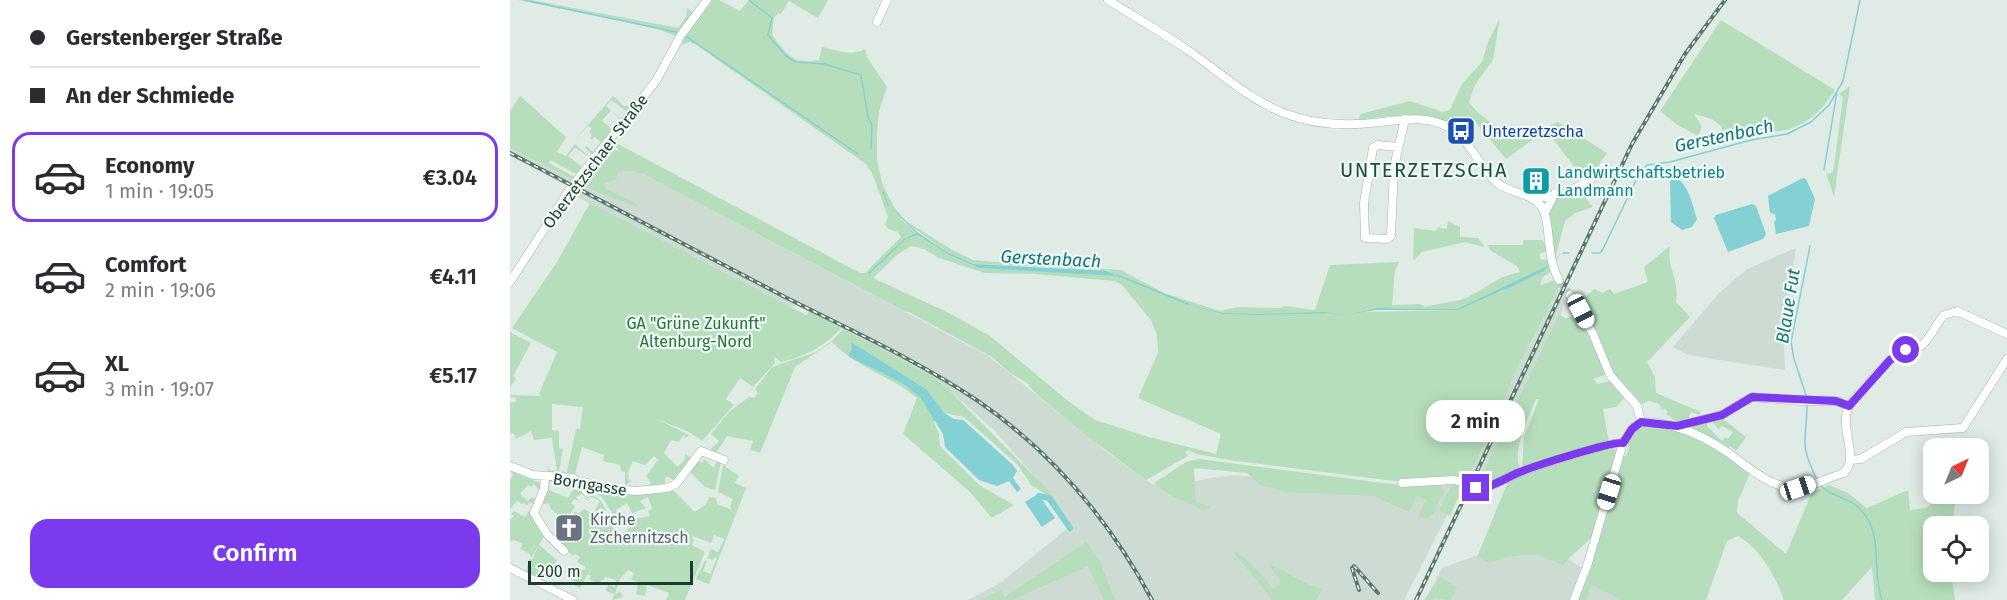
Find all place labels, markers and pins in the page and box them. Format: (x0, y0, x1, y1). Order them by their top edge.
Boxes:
bus stop icon: Unterzetzscha (1445, 115, 1477, 147)
place label: Unterzetzscha (1482, 122, 1584, 141)
place label: Landwirtschaftsbetrieb Landmann (1557, 163, 1725, 200)
building icon: Landwirtschaftsbetrieb Landmann (1520, 165, 1552, 197)
place label: Kirche Zschernitzsch (590, 510, 689, 547)
church icon: Kirche Zschernitzsch (553, 512, 585, 544)

